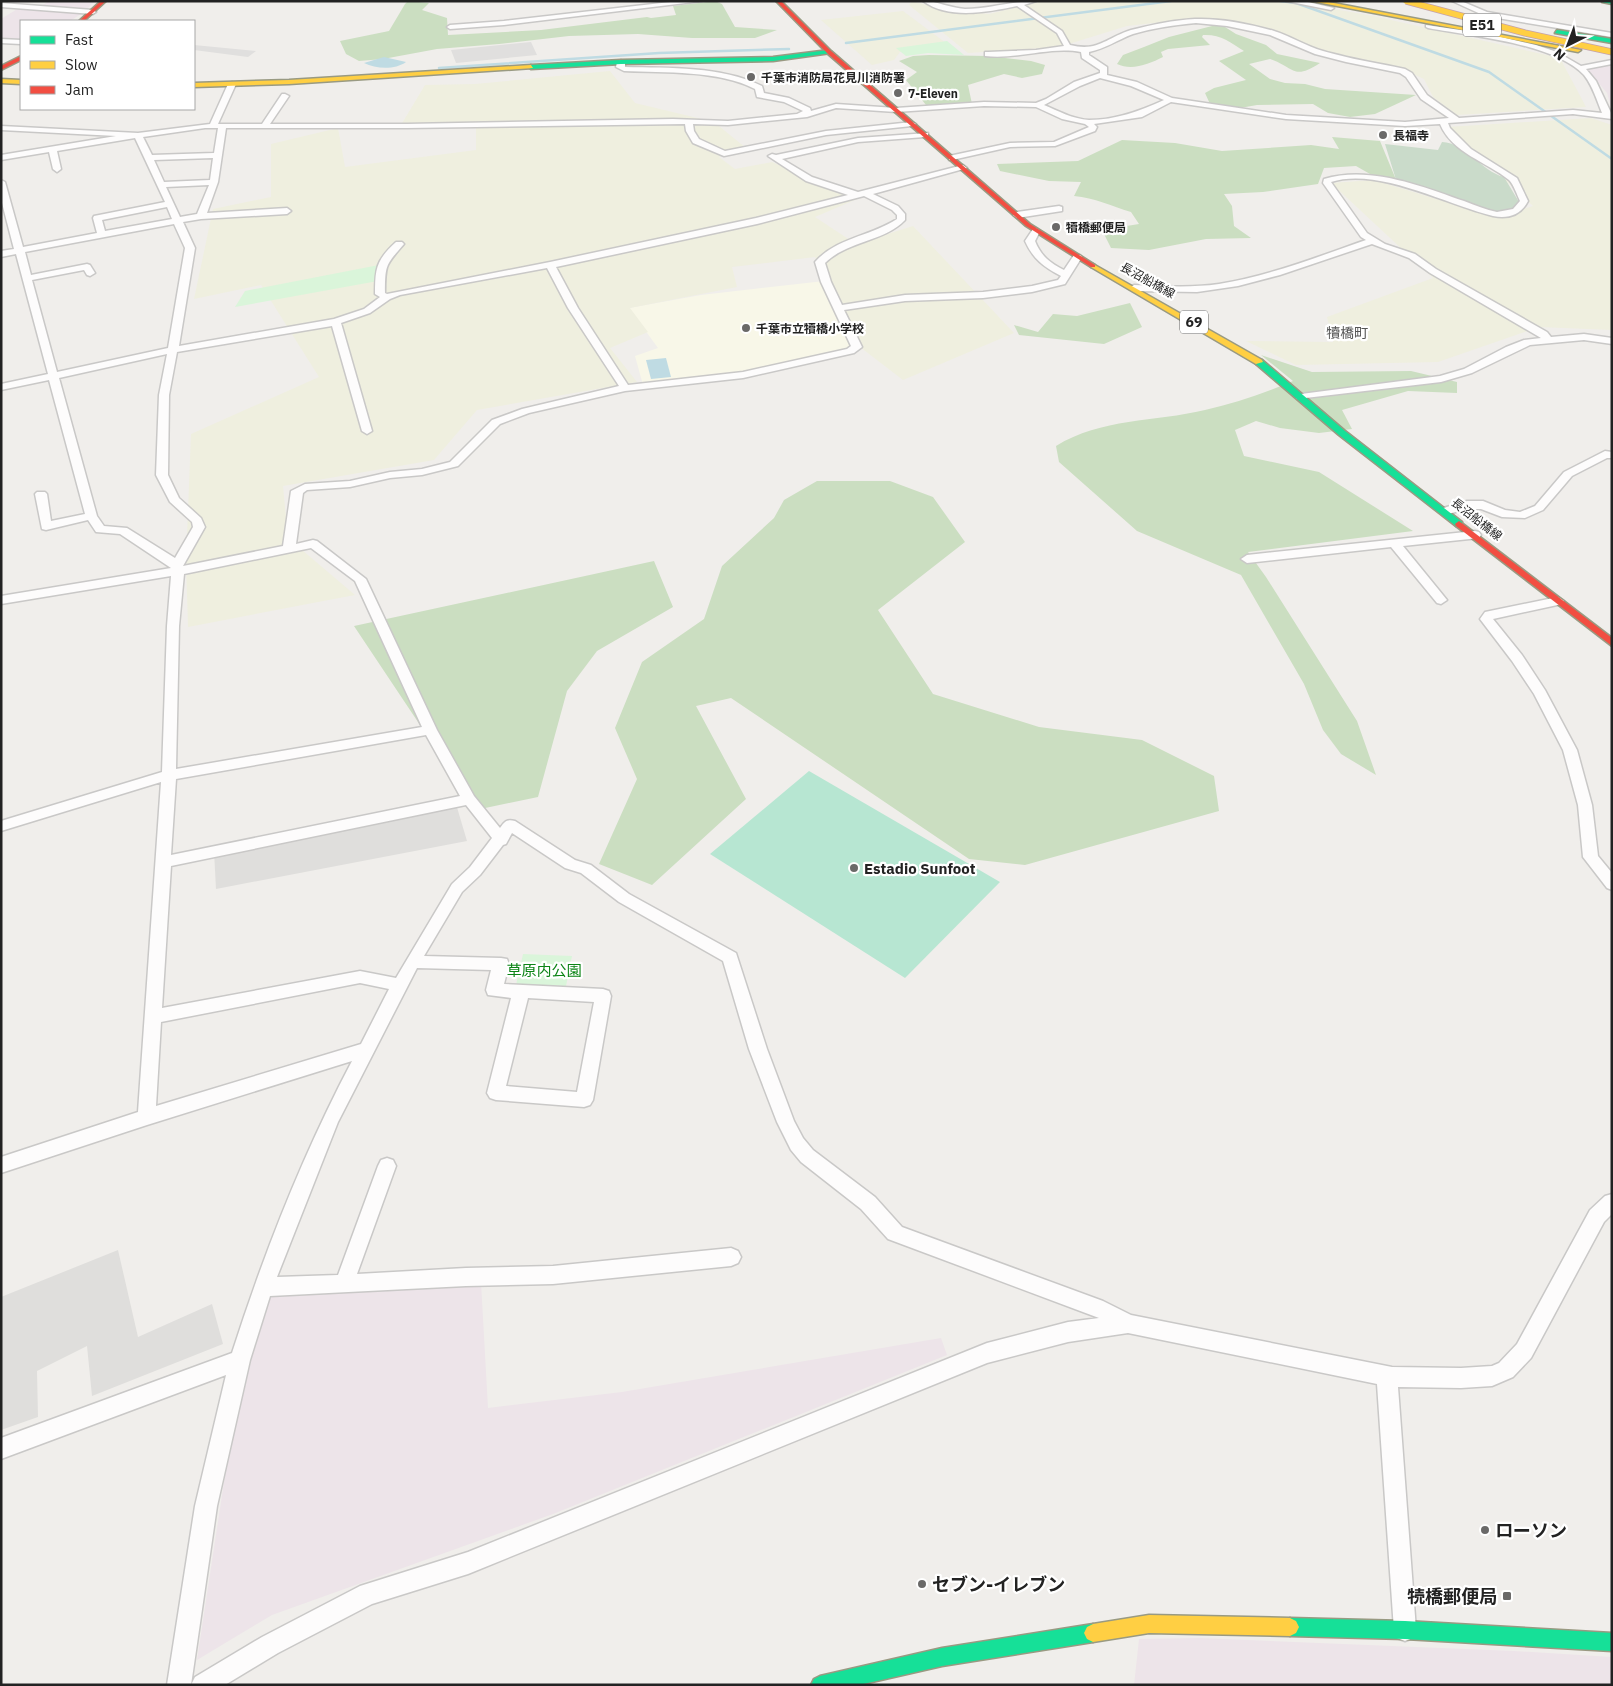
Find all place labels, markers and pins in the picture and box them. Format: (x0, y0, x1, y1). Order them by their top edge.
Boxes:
place label: 千葉市消防局花見川消防署 (761, 70, 905, 85)
marker: 千葉市消防局花見川消防署 (745, 71, 757, 83)
place label: 7-Eleven (908, 86, 958, 101)
marker: 7-Eleven (892, 87, 904, 99)
place label: 長福寺 (1393, 128, 1429, 143)
marker: 長福寺 (1377, 129, 1389, 141)
place label: 犢橋郵便局 (1066, 220, 1126, 235)
marker: 犢橋郵便局 (1050, 221, 1062, 233)
place label: 千葉市立犢橋小学校 (756, 321, 864, 336)
marker: 千葉市立犢橋小学校 (740, 322, 752, 334)
place label: Estadio Sunfoot (864, 859, 976, 878)
marker: Estadio Sunfoot (848, 862, 860, 874)
place label: ローソン (1495, 1519, 1567, 1542)
marker: ローソン (1479, 1524, 1491, 1536)
place label: セブン-イレブン (932, 1573, 1065, 1596)
marker: セブン-イレブン (916, 1578, 928, 1590)
place label: 㸿橋郵便局 (1407, 1585, 1497, 1608)
marker: 㸿橋郵便局 (1501, 1590, 1513, 1602)

